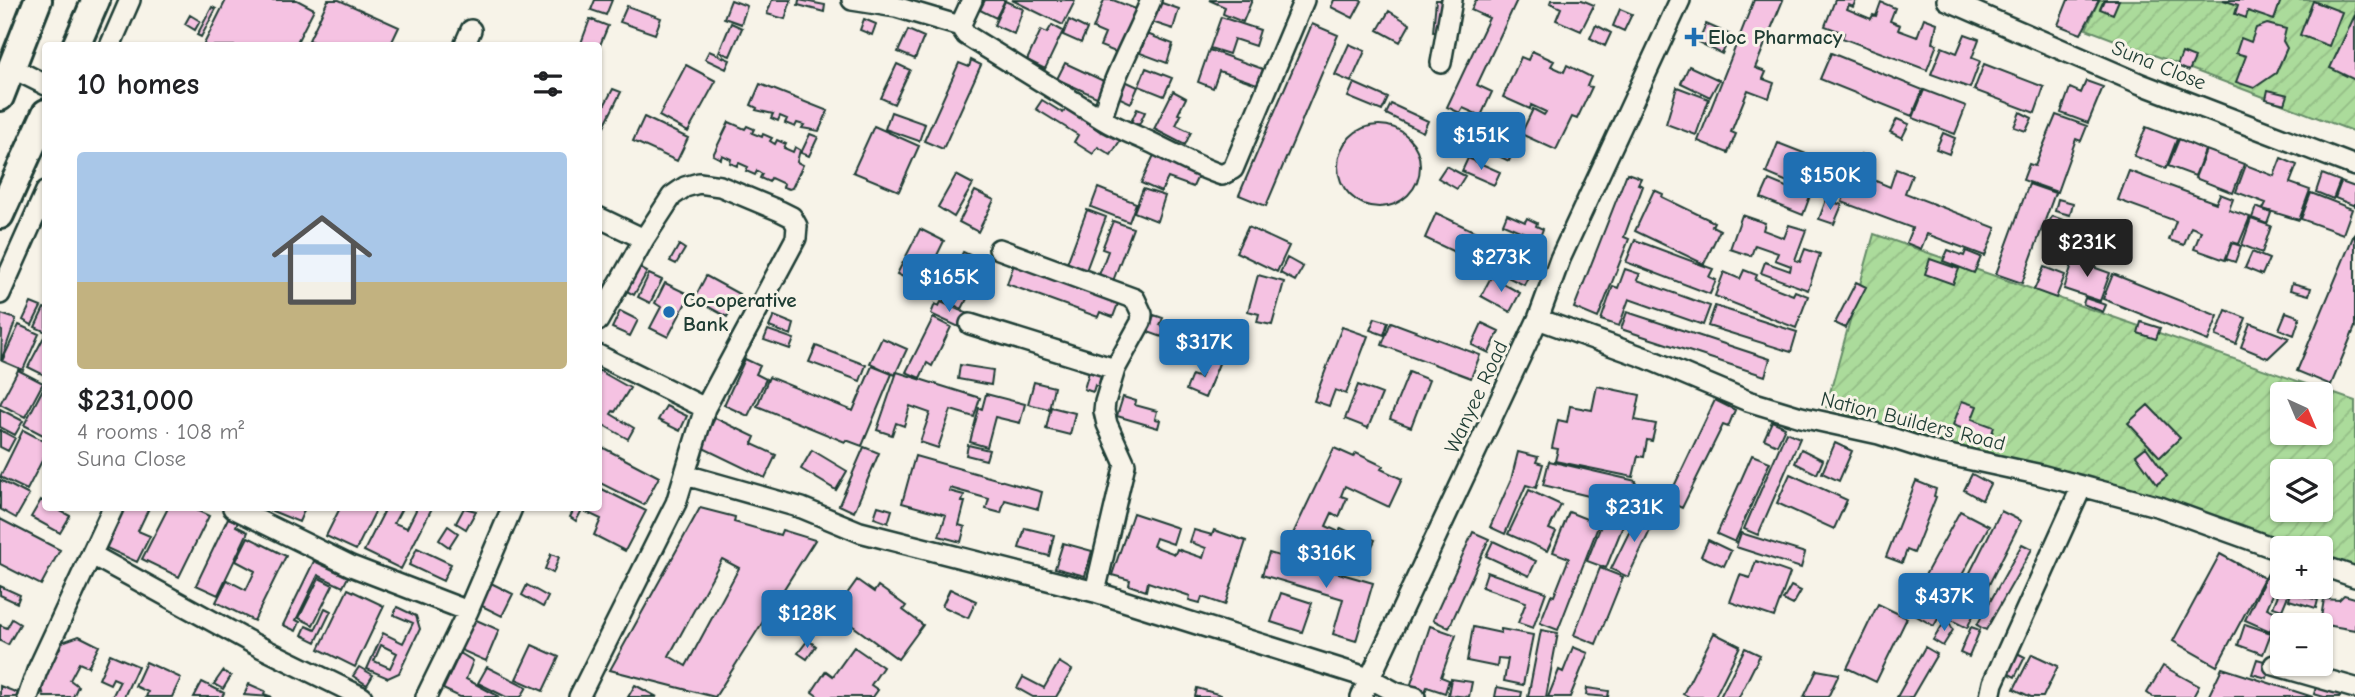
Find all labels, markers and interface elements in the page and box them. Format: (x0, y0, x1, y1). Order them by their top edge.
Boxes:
place label: Eloc Pharmacy (1708, 25, 1843, 49)
marker: Eloc Pharmacy (1686, 29, 1702, 45)
street label: Suna Close (2108, 35, 2210, 95)
icon: filters (529, 65, 567, 103)
text: 10 homes (77, 67, 199, 102)
pin: $151K (1432, 113, 1530, 172)
text: $151K (1452, 121, 1510, 148)
pin: $150K (1781, 152, 1879, 212)
text: $150K (1799, 161, 1861, 188)
icon: home (259, 197, 385, 323)
pin: $231K (2038, 219, 2136, 279)
text: $231K (2058, 228, 2116, 255)
pin: $273K (1452, 234, 1550, 294)
text: $273K (1471, 243, 1531, 270)
pin: $165K (900, 254, 998, 314)
text: $165K (919, 263, 979, 290)
place label: Co-operative Bank (683, 288, 797, 336)
marker: Co-operative Bank (661, 304, 677, 320)
pin: $317K (1155, 320, 1253, 379)
text: $317K (1175, 328, 1233, 355)
street label: Wanyee Road (1439, 337, 1513, 457)
north arrow (2270, 382, 2333, 444)
map controls (2270, 382, 2333, 676)
text: $231,000 (77, 383, 194, 418)
street label: Nation Builders Road (1818, 386, 2008, 456)
text: 4 rooms · 108 m² (77, 418, 244, 445)
text: Suna Close (77, 445, 186, 472)
button: layers (2270, 459, 2333, 522)
pin: $231K (1585, 484, 1683, 544)
text: $231K (1605, 493, 1663, 520)
pin: $316K (1277, 530, 1375, 590)
button: + (2270, 536, 2333, 599)
text: $316K (1296, 539, 1356, 566)
pin: $437K (1895, 574, 1993, 633)
text: $437K (1914, 582, 1974, 609)
pin: $128K (758, 590, 856, 650)
text: $128K (777, 599, 837, 626)
button: − (2270, 613, 2333, 676)

